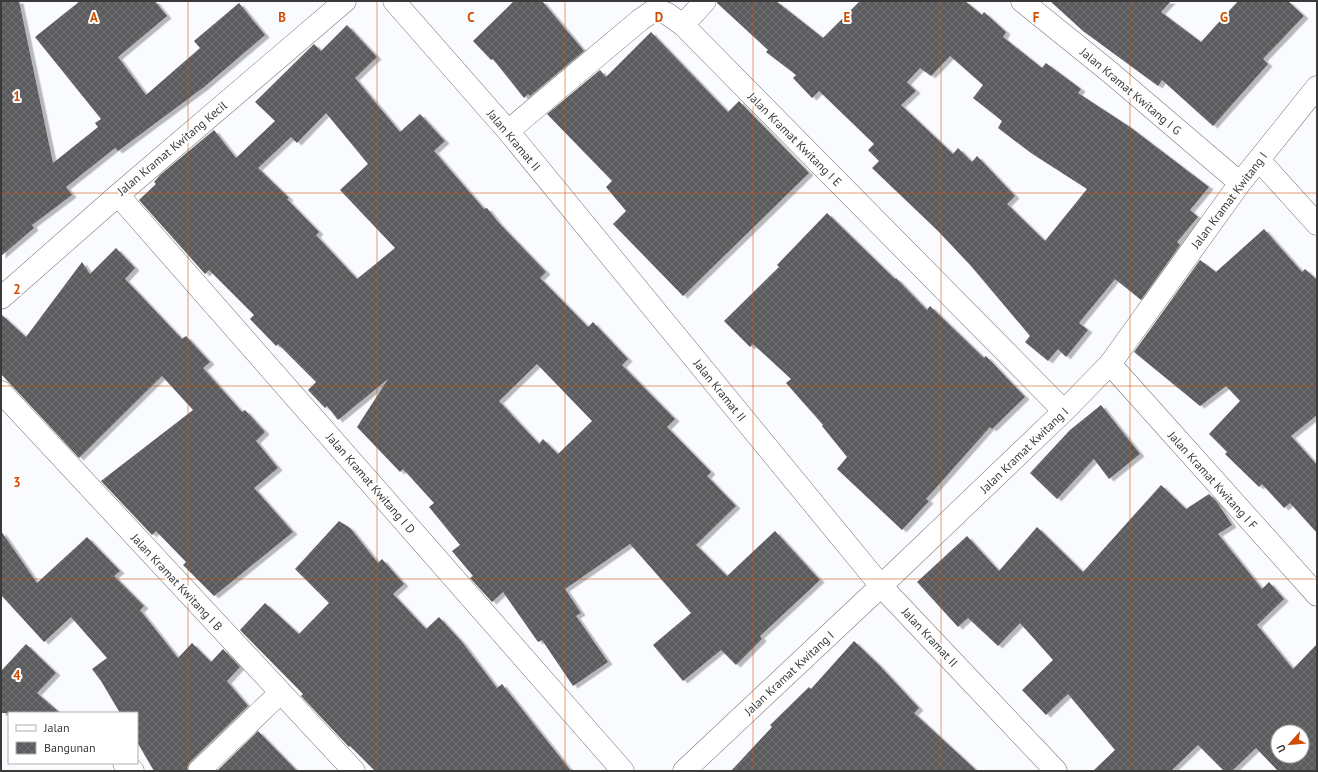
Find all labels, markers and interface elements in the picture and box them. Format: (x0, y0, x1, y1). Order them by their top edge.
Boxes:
text: A (90, 9, 98, 26)
text: B (278, 9, 286, 26)
text: C (467, 9, 475, 26)
text: D (655, 9, 663, 26)
text: E (844, 9, 851, 26)
text: F (1033, 9, 1040, 26)
text: G (1220, 9, 1228, 26)
street label: Jalan Kramat Kwitang I G (1077, 44, 1185, 138)
text: 1 (13, 88, 21, 105)
street label: Jalan Kramat Kwitang I E (744, 88, 845, 189)
street label: Jalan Kramat Kwitang Kecil (113, 97, 230, 199)
street label: Jalan Kramat II (483, 105, 544, 174)
street label: Jalan Kramat Kwitang I (1187, 149, 1270, 252)
text: 2 (13, 281, 21, 298)
street label: Jalan Kramat II (690, 355, 750, 424)
street label: Jalan Kramat Kwitang I (976, 404, 1071, 497)
street label: Jalan Kramat Kwitang I F (1164, 427, 1261, 532)
street label: Jalan Kramat Kwitang I D (323, 429, 419, 536)
text: 3 (13, 474, 21, 491)
street label: Jalan Kramat Kwitang I B (127, 530, 226, 634)
street label: Jalan Kramat II (898, 603, 961, 670)
street label: Jalan Kramat Kwitang I (740, 628, 837, 719)
text: 4 (13, 667, 21, 684)
legend (8, 712, 138, 764)
text: Jalan (43, 720, 69, 735)
north arrow (1270, 724, 1310, 764)
text: Bangunan (44, 740, 96, 755)
text: U (1273, 742, 1289, 755)

